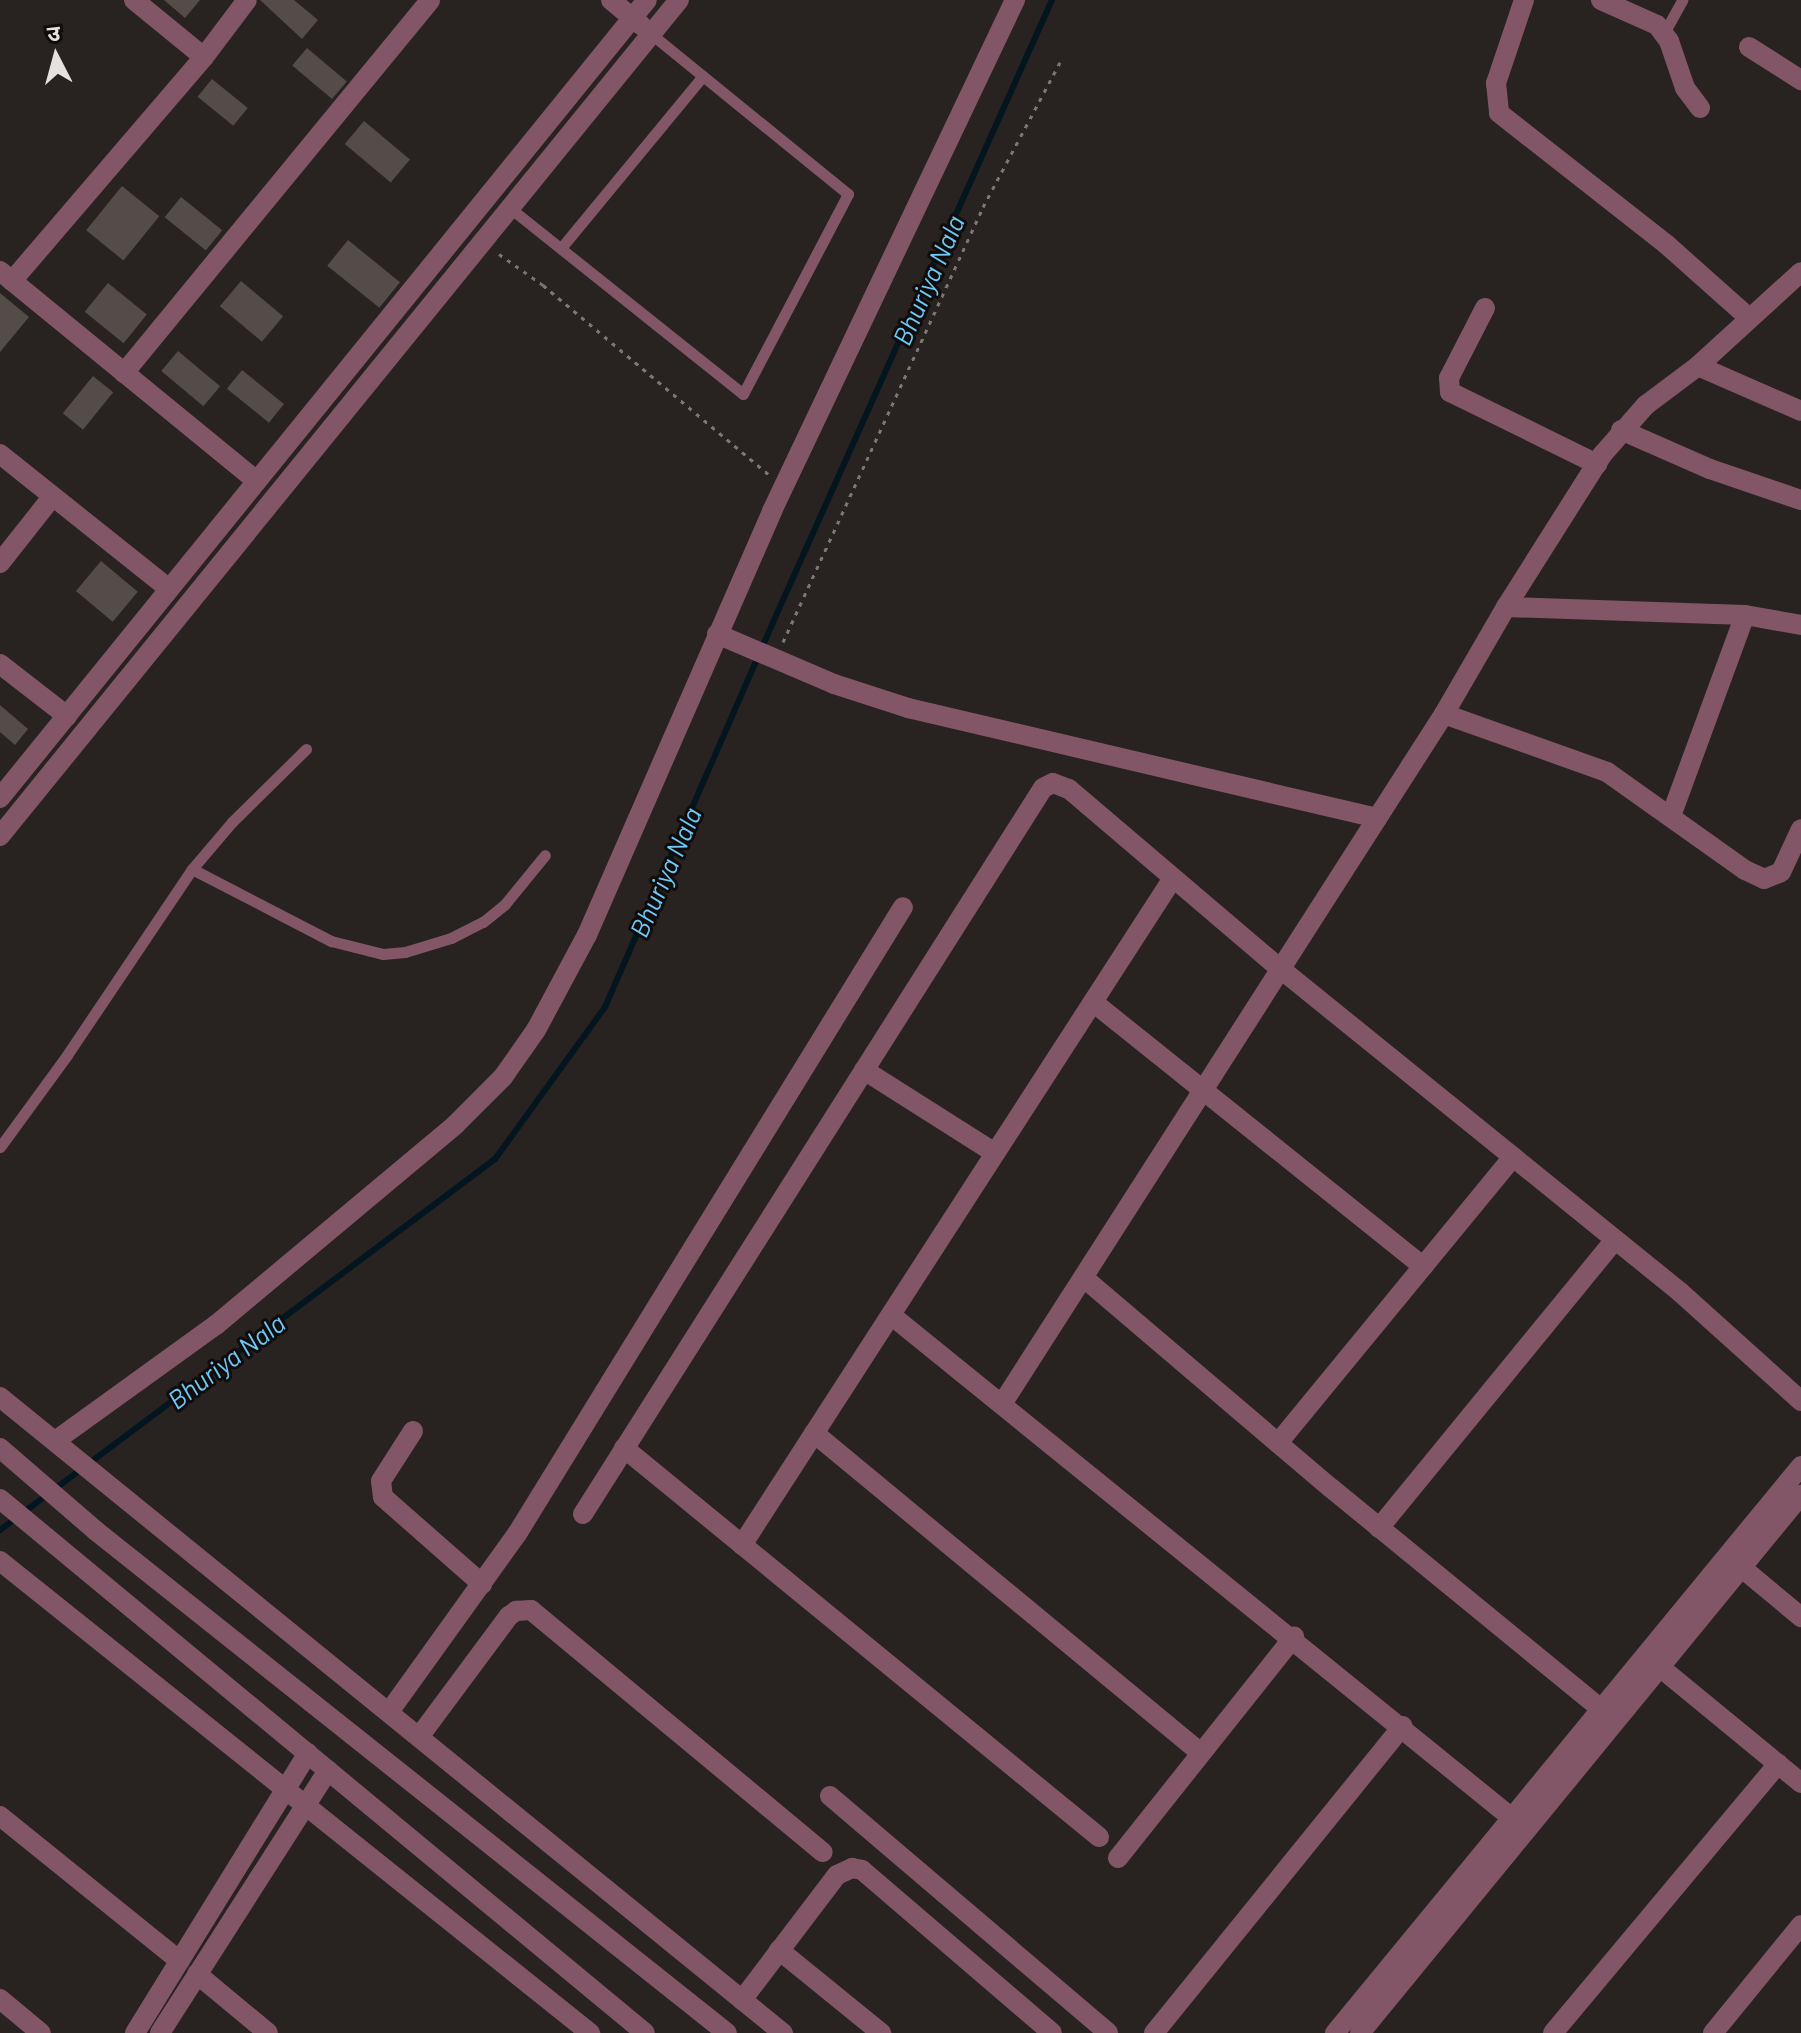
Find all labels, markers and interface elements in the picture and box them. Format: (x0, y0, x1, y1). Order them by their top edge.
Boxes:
north arrow (16, 16, 96, 96)
text: उ (46, 19, 61, 46)
water label: Bhuriya Nala (886, 210, 970, 350)
water label: Bhuriya Nala (623, 802, 707, 942)
water label: Bhuriya Nala (161, 1307, 291, 1415)

